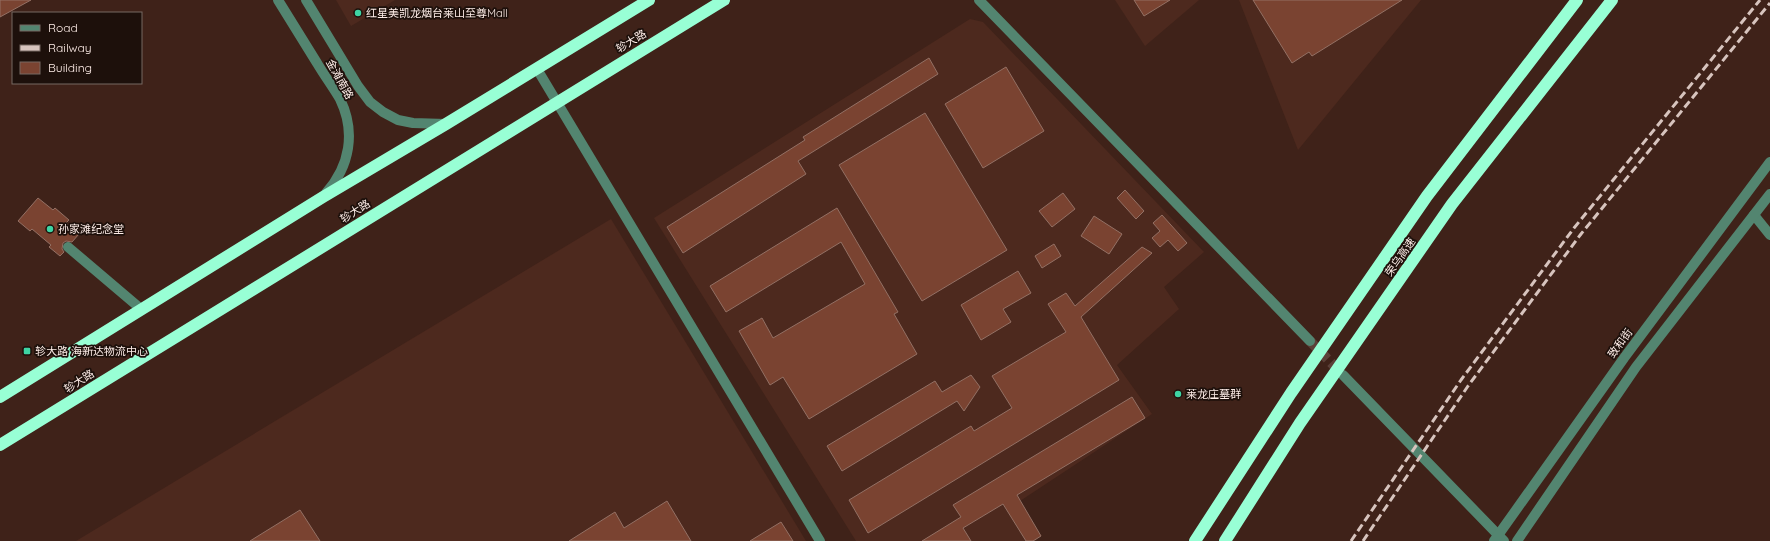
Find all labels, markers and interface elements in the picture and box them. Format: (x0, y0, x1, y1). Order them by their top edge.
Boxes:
place label: 红星美凯龙烟台莱山至尊Mall (366, 6, 508, 20)
marker: 红星美凯龙烟台莱山至尊Mall (353, 8, 363, 18)
legend (12, 12, 142, 84)
text: Road (48, 20, 78, 35)
street label: 轸大路 (613, 27, 649, 55)
text: Railway (48, 40, 92, 55)
street label: 金滩南路 (323, 56, 357, 102)
text: Building (48, 60, 92, 75)
street label: 轸大路 (337, 196, 373, 226)
place label: 孙家滩纪念堂 (58, 222, 124, 236)
marker: 孙家滩纪念堂 (45, 224, 55, 234)
street label: 荣乌高速 (1382, 235, 1418, 279)
street label: 致和街 (1605, 326, 1635, 360)
place label: 轸大路 海新达物流中心 (35, 344, 148, 358)
marker: 轸大路 海新达物流中心 (22, 346, 32, 356)
street label: 轸大路 (61, 366, 97, 396)
place label: 莱龙庄墓群 (1186, 387, 1241, 401)
marker: 莱龙庄墓群 (1173, 389, 1183, 399)

